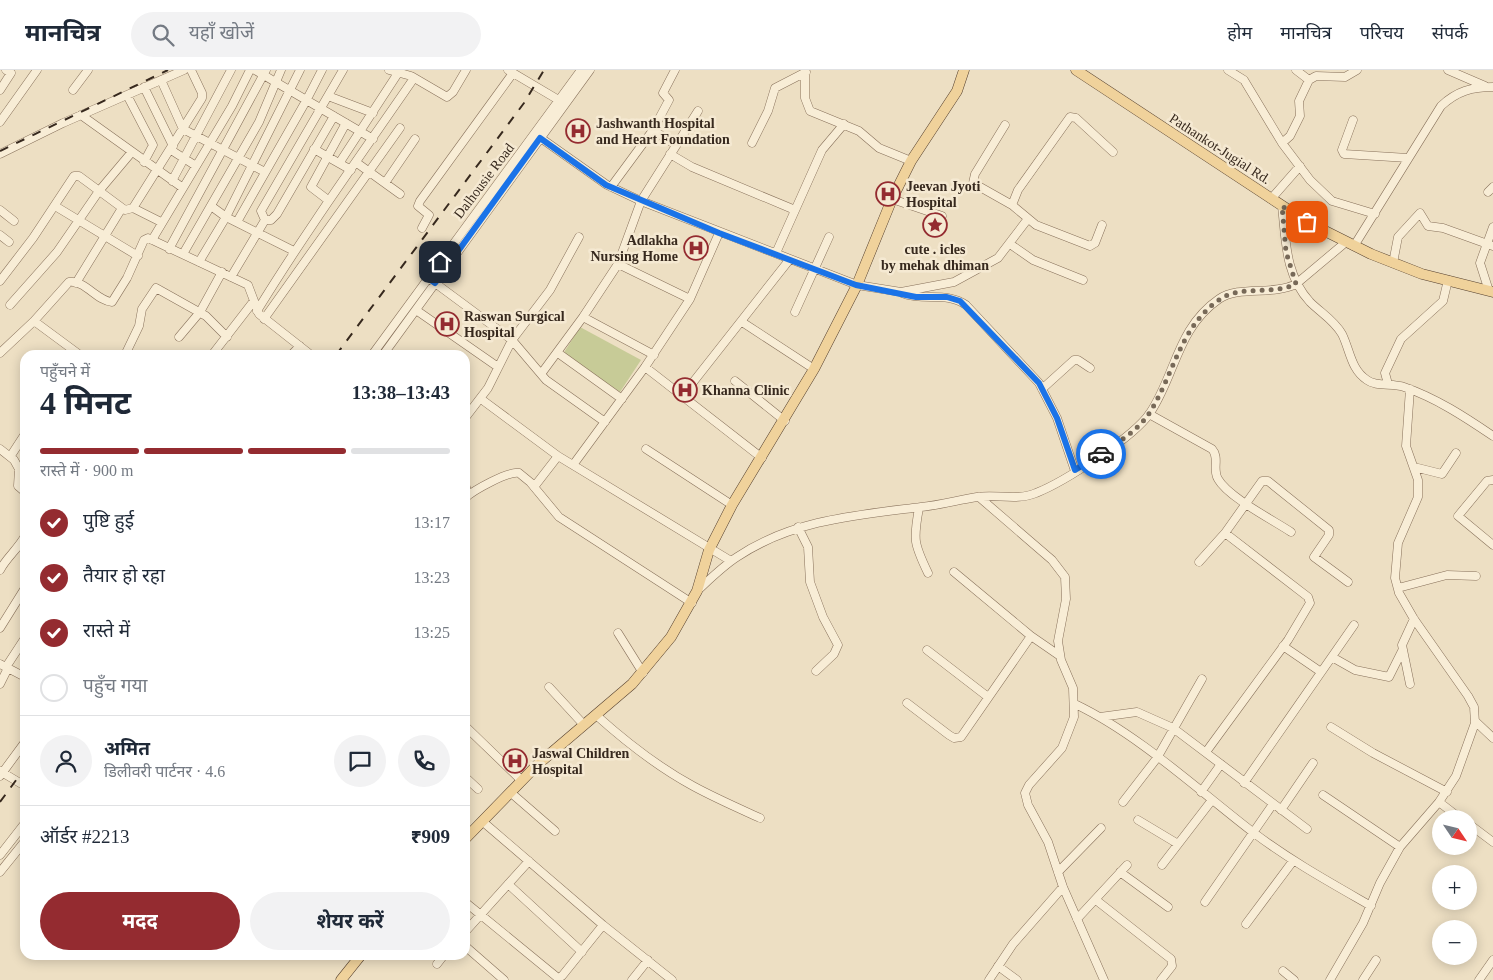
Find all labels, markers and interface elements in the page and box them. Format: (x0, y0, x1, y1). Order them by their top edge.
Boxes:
search box (131, 12, 481, 57)
text: मानचित्र (25, 20, 101, 46)
icon: search (149, 21, 177, 49)
text: यहाँ खोजें (189, 22, 254, 43)
text: होम (1227, 23, 1252, 43)
text: मानचित्र (1280, 23, 1332, 43)
text: परिचय (1360, 23, 1404, 43)
text: संपर्क (1432, 23, 1468, 43)
street label: Pathankot-Jugial Rd. (1167, 111, 1273, 187)
place label: Jashwanth Hospital and Heart Foundation (596, 116, 730, 147)
hospital icon: Jashwanth Hospital and Heart Foundation (565, 118, 591, 144)
street label: Dalhousie Road (451, 141, 517, 221)
place label: Jeevan Jyoti Hospital (906, 179, 980, 210)
hospital icon: Jeevan Jyoti Hospital (875, 181, 901, 207)
pin (1286, 201, 1328, 243)
icon: bag (1293, 208, 1321, 236)
place icon: cute . icles by mehak dhiman (922, 212, 948, 238)
place label: Adlakha Nursing Home (591, 233, 678, 264)
hospital icon: Adlakha Nursing Home (683, 235, 709, 261)
pin (419, 241, 461, 283)
place label: cute . icles by mehak dhiman (881, 242, 989, 273)
icon: home (426, 248, 454, 276)
place label: Raswan Surgical Hospital (464, 309, 565, 340)
hospital icon: Raswan Surgical Hospital (434, 311, 460, 337)
text: पहुँचने में (40, 363, 90, 380)
hospital icon: Khanna Clinic (672, 377, 698, 403)
text: 13:38–13:43 (352, 382, 450, 403)
place label: Khanna Clinic (702, 383, 790, 398)
text: 4 मिनट (40, 385, 131, 421)
courier (1076, 429, 1126, 479)
icon: car (1087, 440, 1115, 468)
text: रास्ते में · 900 m (40, 462, 133, 479)
icon: check (40, 509, 68, 537)
text: पुष्टि हुई (83, 510, 134, 531)
text: 13:17 (414, 514, 450, 531)
icon: check (40, 564, 68, 592)
text: तैयार हो रहा (83, 565, 165, 586)
text: 13:23 (414, 569, 450, 586)
icon: check (40, 619, 68, 647)
text: रास्ते में (83, 620, 130, 641)
text: 13:25 (414, 624, 450, 641)
text: पहुँच गया (83, 675, 147, 696)
button: person (40, 735, 92, 787)
button: chat (334, 735, 386, 787)
button: phone (398, 735, 450, 787)
text: अमित (104, 738, 150, 759)
place label: Jaswal Children Hospital (532, 746, 630, 777)
hospital icon: Jaswal Children Hospital (502, 748, 528, 774)
text: डिलीवरी पार्टनर · 4.6 (104, 763, 225, 780)
north arrow (1432, 810, 1478, 855)
map controls (1432, 810, 1477, 965)
text: ऑर्डर #2213 (40, 826, 130, 847)
text: ₹909 (411, 826, 450, 847)
button: + (1432, 865, 1477, 910)
button: मदद (40, 892, 240, 950)
button: शेयर करें (250, 892, 450, 950)
button: − (1432, 920, 1477, 965)

